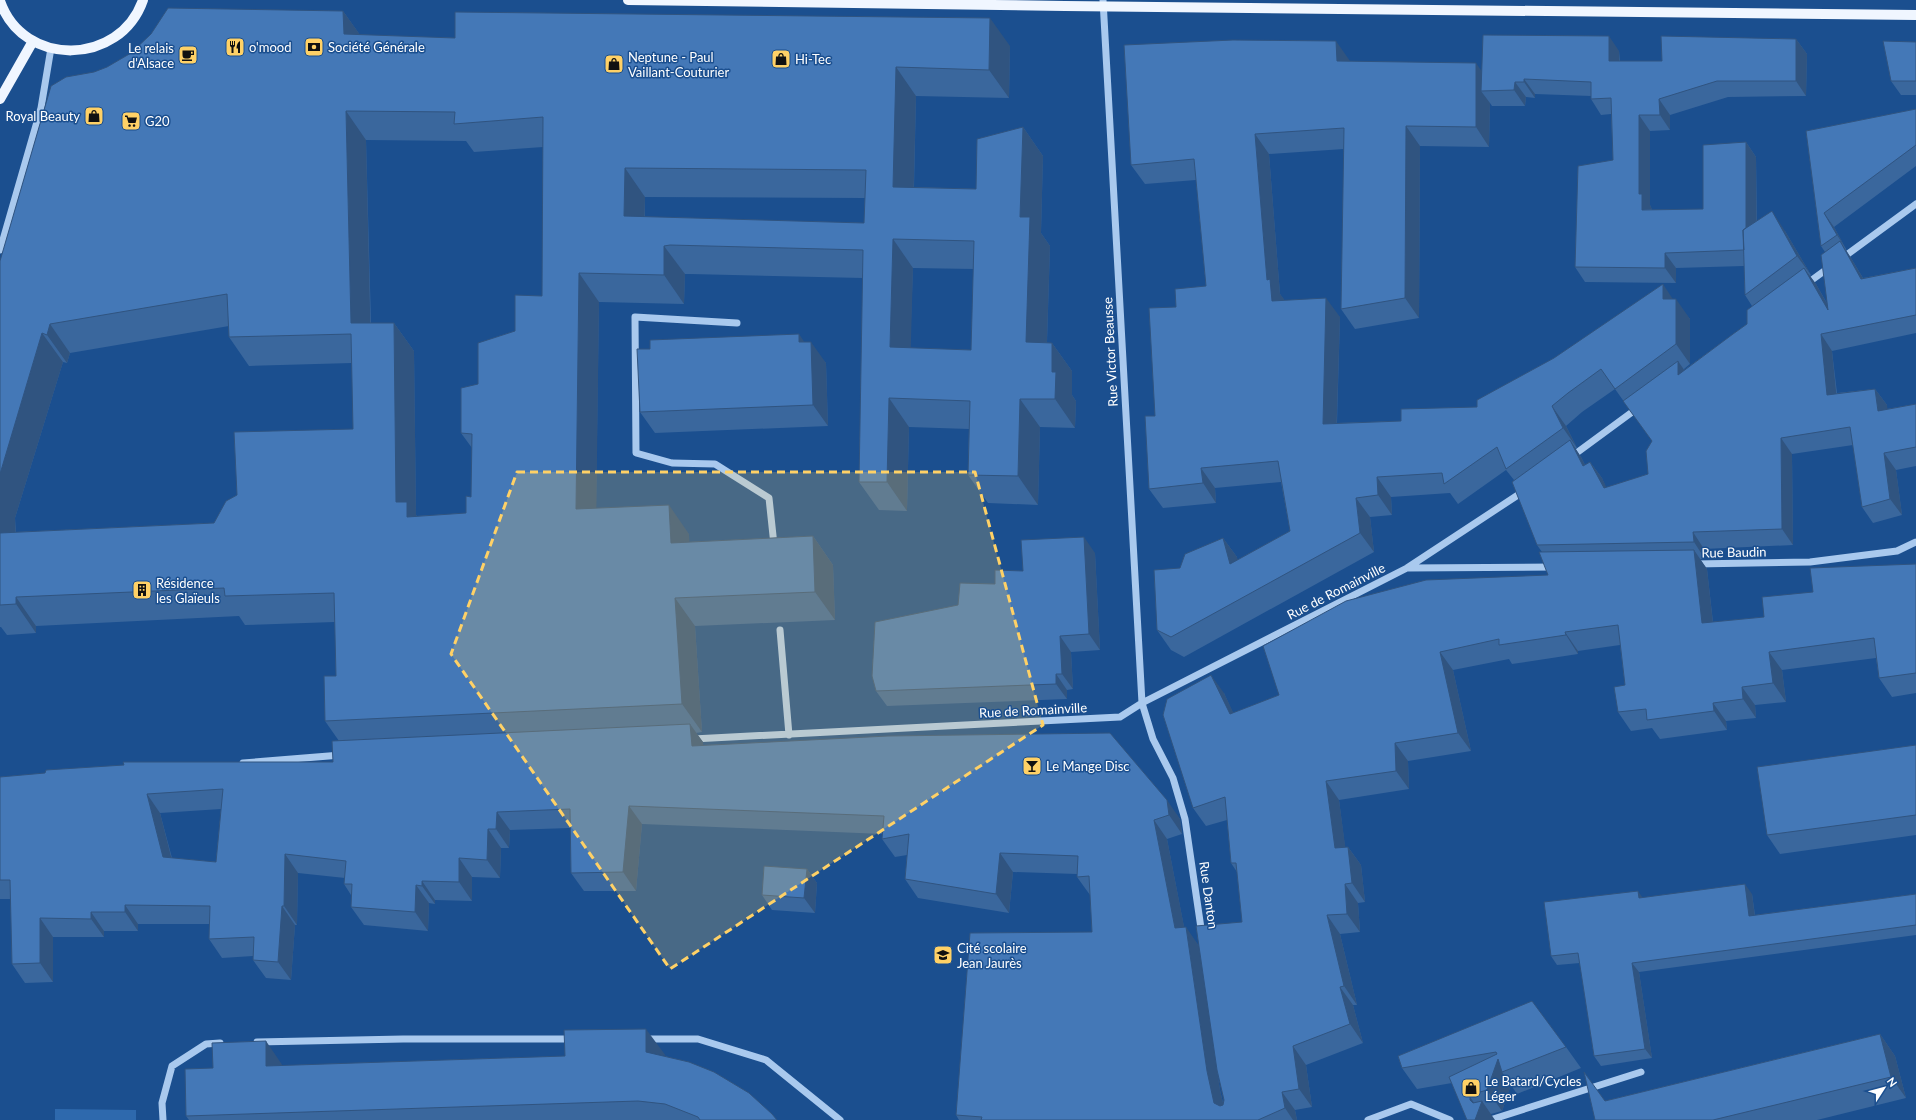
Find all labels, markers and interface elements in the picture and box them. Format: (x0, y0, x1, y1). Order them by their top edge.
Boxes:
restaurant icon: o'mood (224, 36, 246, 58)
bank icon: Société Générale (303, 36, 325, 58)
place label: o'mood (249, 39, 291, 55)
place label: Société Générale (328, 39, 425, 55)
place label: Le relais d'Alsace (128, 40, 174, 71)
cafe icon: Le relais d'Alsace (177, 44, 199, 66)
shop icon: Hi-Tec (770, 48, 792, 70)
place label: Neptune - Paul Vaillant-Couturier (628, 49, 729, 80)
place label: Hi-Tec (795, 51, 831, 67)
shop icon: Neptune - Paul Vaillant-Couturier (603, 53, 625, 75)
shop icon: Royal Beauty (83, 105, 105, 127)
place label: Royal Beauty (5, 108, 80, 124)
supermarket icon: G20 (120, 110, 142, 132)
place label: G20 (145, 113, 170, 129)
street label: Rue Victor Beausse (1099, 297, 1121, 407)
street label: Rue Baudin (1701, 543, 1767, 561)
street label: Rue de Romainville (1284, 559, 1388, 623)
place label: Résidence les Glaïeuls (156, 575, 220, 606)
building icon: Résidence les Glaïeuls (131, 579, 153, 601)
street label: Rue de Romainville (979, 699, 1088, 721)
bar icon: Le Mange Disc (1021, 755, 1043, 777)
place label: Le Mange Disc (1046, 758, 1130, 774)
street label: Rue Danton (1196, 860, 1222, 930)
place label: Cité scolaire Jean Jaurès (957, 940, 1027, 971)
school or university icon: Cité scolaire Jean Jaurès (932, 944, 954, 966)
north arrow (1864, 1068, 1904, 1108)
place label: Le Batard/Cycles Léger (1485, 1073, 1582, 1104)
text: N (1885, 1075, 1900, 1089)
shop icon: Le Batard/Cycles Léger (1460, 1077, 1482, 1099)

